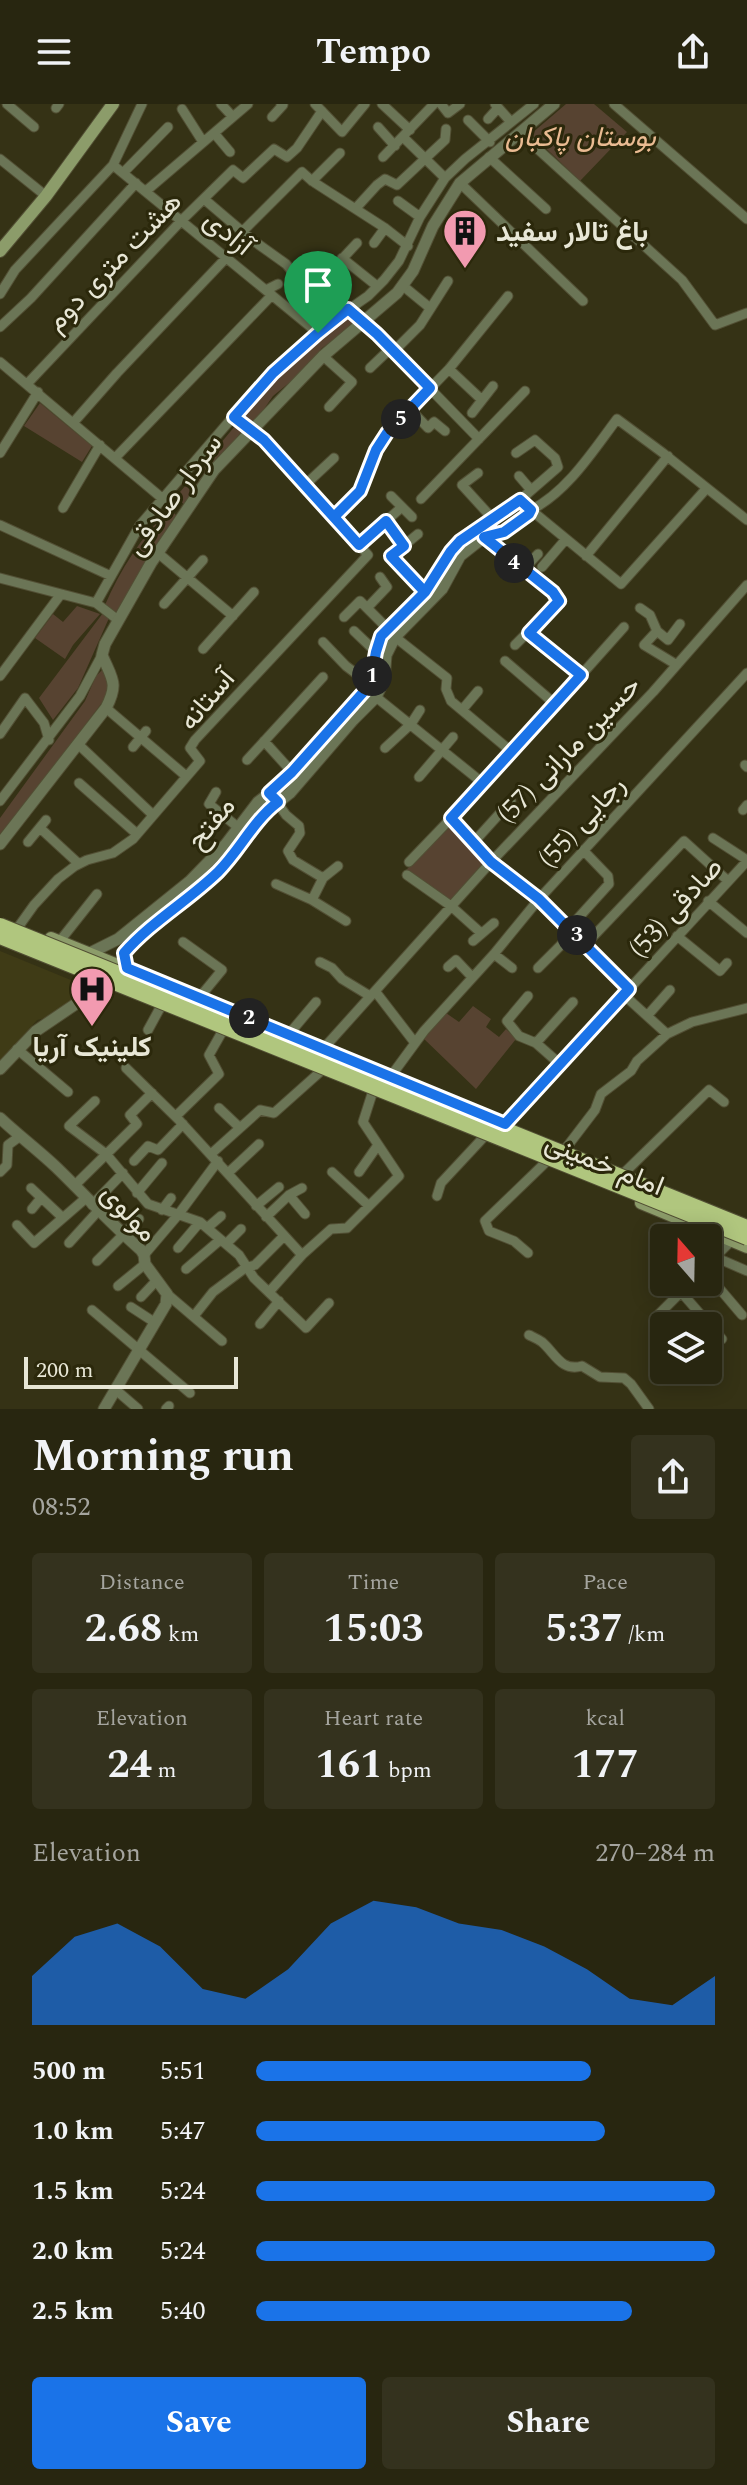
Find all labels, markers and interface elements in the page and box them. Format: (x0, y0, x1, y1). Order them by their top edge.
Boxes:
text: Tempo (316, 25, 431, 80)
icon: menu (32, 30, 76, 74)
icon: share (671, 30, 715, 74)
park label: بوستان پاکبان (505, 116, 656, 159)
street label: هشت متری دوم (36, 182, 192, 342)
street label: آزادی (194, 200, 264, 268)
building icon: باغ تالار سفید (441, 207, 489, 270)
place label: باغ تالار سفید (496, 211, 648, 254)
pin (284, 251, 352, 333)
icon: arrive (296, 263, 340, 307)
pin: 5 (381, 399, 421, 439)
text: 5 (395, 402, 407, 435)
street label: سردار صادقی (115, 425, 233, 565)
pin: 4 (494, 543, 534, 583)
text: 4 (508, 546, 520, 579)
pin: 1 (352, 656, 392, 696)
street label: آستانه (168, 658, 247, 740)
text: 1 (366, 659, 378, 692)
street label: حسین مارانی (57) (487, 666, 651, 834)
street label: رجایی (55) (528, 766, 636, 878)
street label: مفتح (176, 787, 246, 859)
street label: صادقی (53) (619, 847, 734, 969)
pin: 3 (557, 915, 597, 955)
text: 3 (571, 918, 583, 951)
hospital icon: کلینیک آریا (68, 965, 116, 1028)
pin: 2 (229, 998, 269, 1038)
text: 2 (243, 1001, 255, 1034)
place label: کلینیک آریا (32, 1026, 152, 1069)
street label: امام خمینی (538, 1121, 670, 1208)
street label: مولوی (90, 1174, 168, 1252)
north arrow (650, 1224, 722, 1296)
map controls (650, 1224, 722, 1384)
button: layers (650, 1312, 722, 1384)
scale bar (24, 1353, 238, 1389)
text: 200 m (36, 1354, 93, 1387)
text: Morning run (32, 1423, 294, 1490)
button: share (631, 1435, 715, 1519)
text: 08:52 (32, 1487, 91, 1527)
text: Distance (99, 1566, 185, 1599)
text: Time (348, 1566, 399, 1599)
text: Pace (582, 1566, 628, 1599)
text: 2.68 (84, 1599, 163, 1660)
text: 15:03 (323, 1599, 424, 1660)
text: 5:37 (545, 1599, 623, 1660)
text: km (163, 1618, 199, 1651)
text: /km (623, 1618, 665, 1651)
text: Elevation (96, 1702, 188, 1735)
text: Heart rate (324, 1702, 423, 1735)
text: kcal (585, 1702, 625, 1735)
text: 24 (107, 1735, 152, 1796)
text: 161 (315, 1735, 383, 1796)
text: 177 (572, 1735, 639, 1796)
text: m (152, 1754, 176, 1787)
text: bpm (383, 1754, 432, 1787)
text: Elevation (32, 1833, 141, 1873)
text: 270–284 m (595, 1833, 715, 1873)
text: 500 m (32, 2051, 106, 2091)
text: 5:51 (160, 2051, 206, 2091)
text: 1.0 km (32, 2111, 114, 2151)
text: 5:47 (160, 2111, 206, 2151)
text: 1.5 km (32, 2171, 114, 2211)
text: 5:24 (160, 2171, 206, 2211)
text: 2.0 km (32, 2231, 114, 2271)
text: 5:24 (160, 2231, 206, 2271)
text: 2.5 km (32, 2291, 114, 2331)
text: 5:40 (160, 2291, 206, 2331)
button: Save (32, 2377, 366, 2469)
button: Share (382, 2377, 715, 2469)

